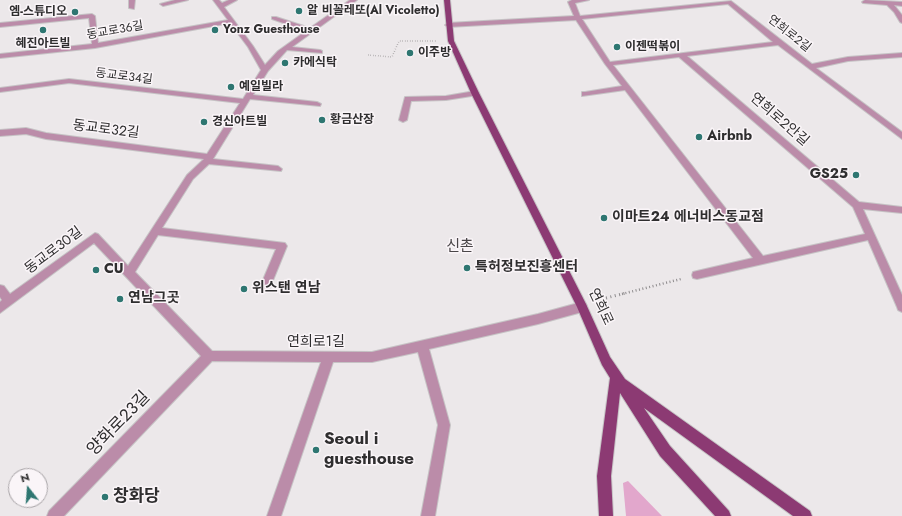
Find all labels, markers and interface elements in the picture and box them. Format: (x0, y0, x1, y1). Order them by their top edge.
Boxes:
place label: 알 비꼴레또(Al Vicoletto) (307, 4, 440, 18)
place label: 엠-스튜디오 (9, 5, 67, 19)
marker: 알 비꼴레또(Al Vicoletto) (294, 6, 304, 16)
marker: 엠-스튜디오 (70, 7, 80, 17)
street label: 연희로2길 (764, 13, 814, 55)
street label: 동교로36길 (85, 19, 145, 43)
place label: Yonz Guesthouse (223, 23, 320, 37)
marker: 혜진아트빌 (38, 25, 48, 35)
marker: Yonz Guesthouse (210, 25, 220, 35)
place label: 혜진아트빌 (15, 37, 71, 51)
place label: 이젠떡볶이 (625, 40, 680, 54)
marker: 이젠떡볶이 (612, 42, 622, 52)
place label: 이주방 (418, 46, 451, 60)
marker: 이주방 (405, 48, 415, 58)
place label: 카에식탁 (293, 56, 337, 70)
marker: 카에식탁 (280, 58, 290, 68)
street label: 동교로34길 (94, 66, 154, 88)
place label: 예일빌라 (239, 80, 283, 94)
marker: 예일빌라 (226, 82, 236, 92)
street label: 연희로2안길 (746, 90, 812, 150)
place label: 황금산장 (330, 113, 374, 127)
place label: 경신아트빌 (212, 115, 267, 129)
marker: 황금산장 (317, 115, 327, 125)
marker: 경신아트빌 (199, 117, 209, 127)
street label: 동교로32길 (72, 118, 140, 142)
place label: Airbnb (707, 129, 752, 145)
marker: Airbnb (694, 132, 704, 142)
place label: GS25 (810, 167, 848, 183)
marker: GS25 (851, 170, 861, 180)
place label: 이마트24 에너비스동교점 (612, 210, 764, 226)
marker: 이마트24 에너비스동교점 (599, 213, 609, 223)
street label: 동교로30길 (22, 224, 86, 278)
district label: 신촌 (446, 238, 474, 256)
place label: 특허정보진흥센터 (475, 260, 578, 276)
place label: CU (104, 262, 124, 278)
marker: 특허정보진흥센터 (462, 263, 472, 273)
marker: CU (91, 265, 101, 275)
place label: 위스탠 연남 (252, 281, 321, 297)
marker: 위스탠 연남 (239, 284, 249, 294)
street label: 연희로 (584, 286, 616, 328)
place label: 연남그곳 (128, 291, 180, 307)
marker: 연남그곳 (115, 294, 125, 304)
street label: 연희로1길 (287, 335, 345, 351)
street label: 양화로23길 (83, 388, 155, 460)
place label: Seoul i guesthouse (324, 430, 414, 470)
marker: Seoul i guesthouse (311, 445, 321, 455)
north arrow (8, 468, 48, 508)
text: N (18, 469, 31, 486)
place label: 창화당 (113, 487, 160, 507)
marker: 창화당 (100, 492, 110, 502)

